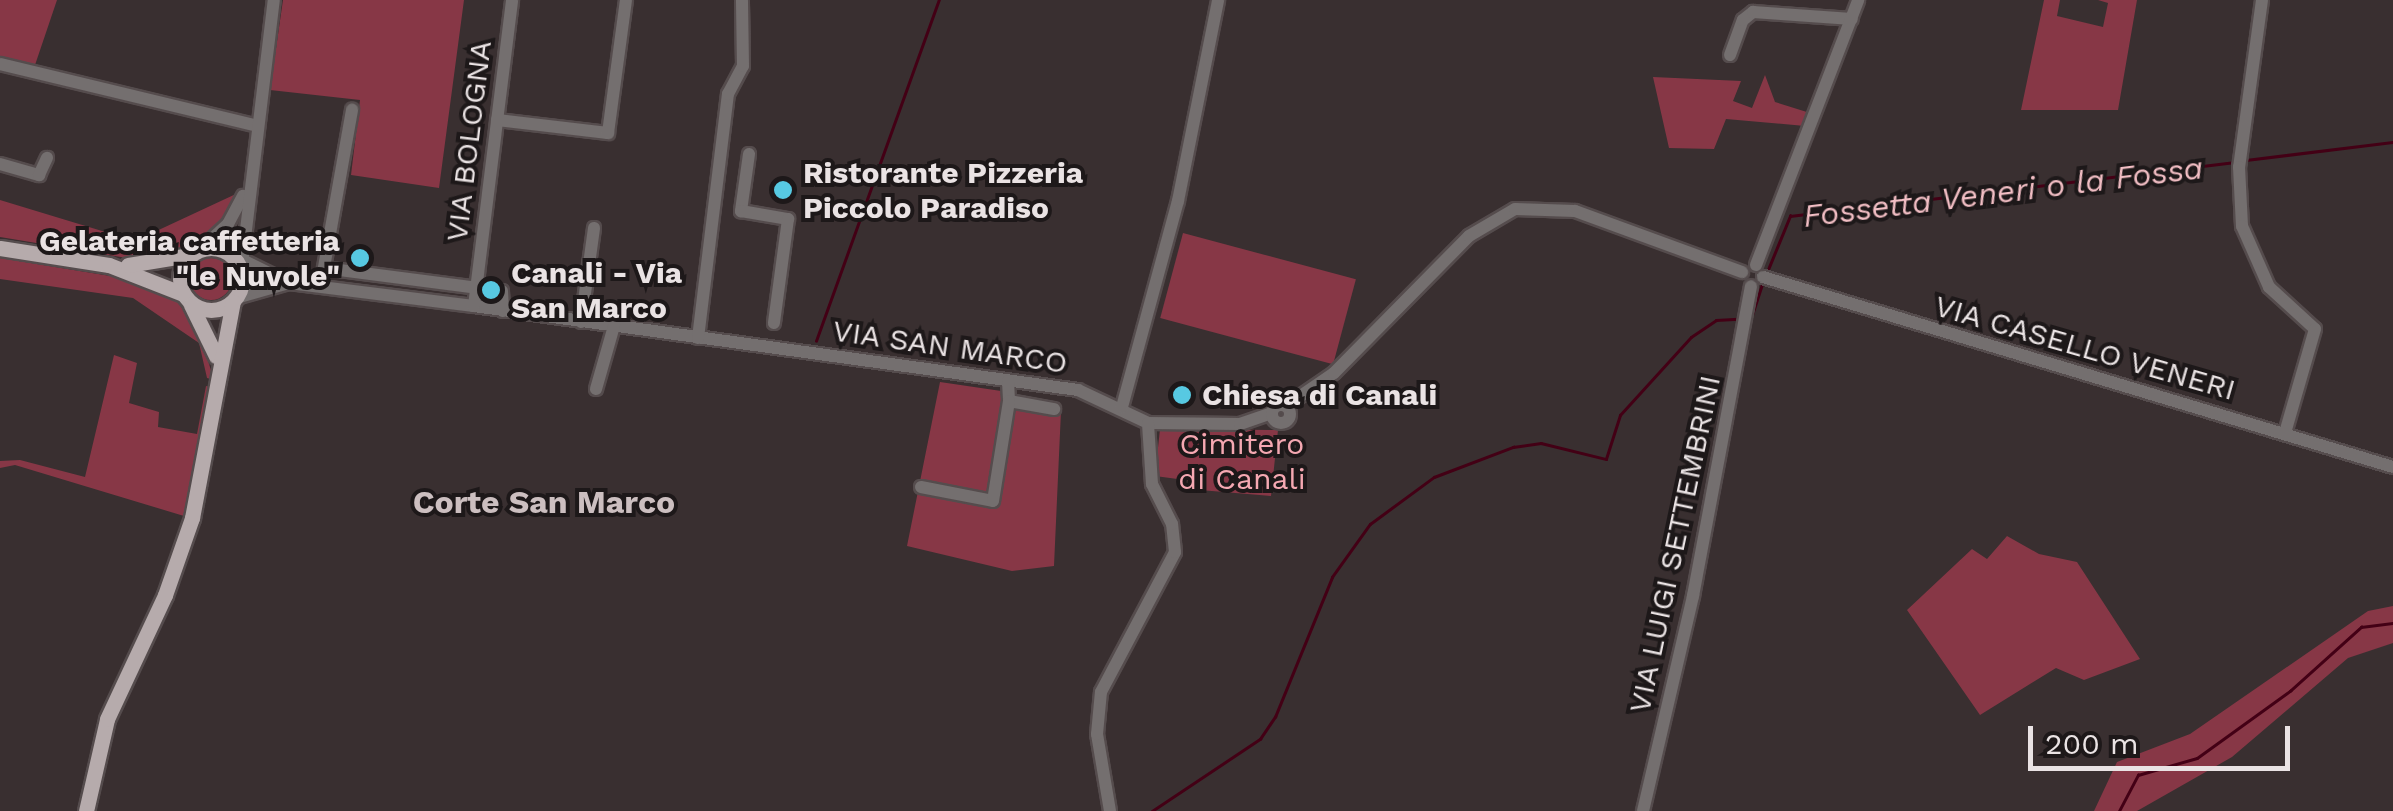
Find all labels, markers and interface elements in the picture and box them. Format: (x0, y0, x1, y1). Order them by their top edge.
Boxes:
street label: VIA BOLOGNA (439, 38, 499, 244)
water label: Fossetta Veneri o la Fossa (1800, 148, 2206, 236)
place label: Ristorante Pizzeria Piccolo Paradiso (803, 155, 1083, 226)
marker: Ristorante Pizzeria Piccolo Paradiso (772, 179, 794, 201)
place label: Gelateria caffetteria "le Nuvole" (39, 223, 340, 294)
marker: Gelateria caffetteria "le Nuvole" (349, 247, 371, 269)
place label: Canali - Via San Marco (511, 255, 683, 326)
marker: Canali - Via San Marco (480, 279, 502, 301)
street label: VIA CASELLO VENERI (1929, 288, 2241, 408)
street label: VIA SAN MARCO (830, 313, 1070, 381)
street label: VIA LUIGI SETTEMBRINI (1621, 371, 1729, 717)
place label: Chiesa di Canali (1202, 377, 1437, 413)
marker: Chiesa di Canali (1171, 384, 1193, 406)
park label: Cimitero di Canali (1178, 426, 1306, 496)
district label: Corte San Marco (413, 483, 675, 521)
scale bar (2033, 706, 2296, 768)
text: 200 m (2045, 726, 2139, 761)

